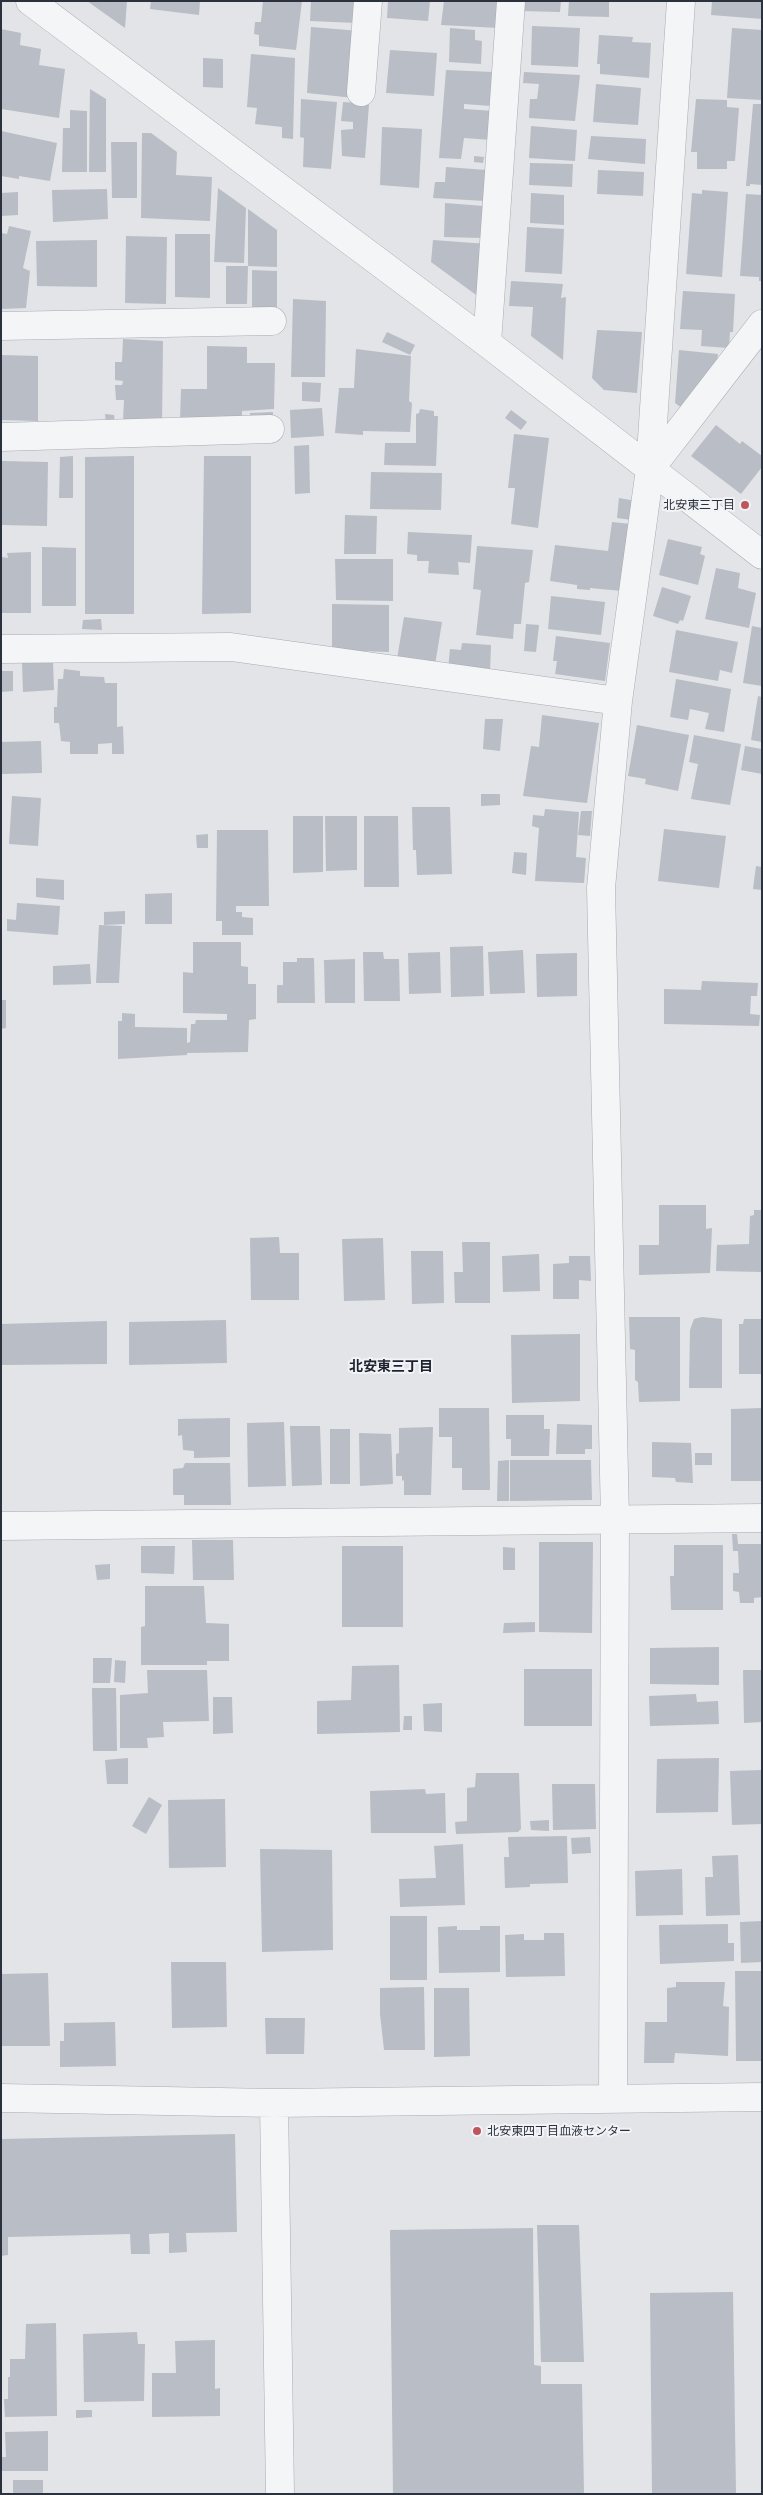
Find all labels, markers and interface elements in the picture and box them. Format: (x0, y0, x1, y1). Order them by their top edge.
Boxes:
place label: 北安東三丁目 (663, 498, 735, 512)
marker: 北安東三丁目 (739, 499, 751, 511)
district label: 北安東三丁目 (349, 1359, 433, 1375)
place label: 北安東四丁目血液センター (487, 2124, 631, 2138)
marker: 北安東四丁目血液センター (471, 2125, 483, 2137)

